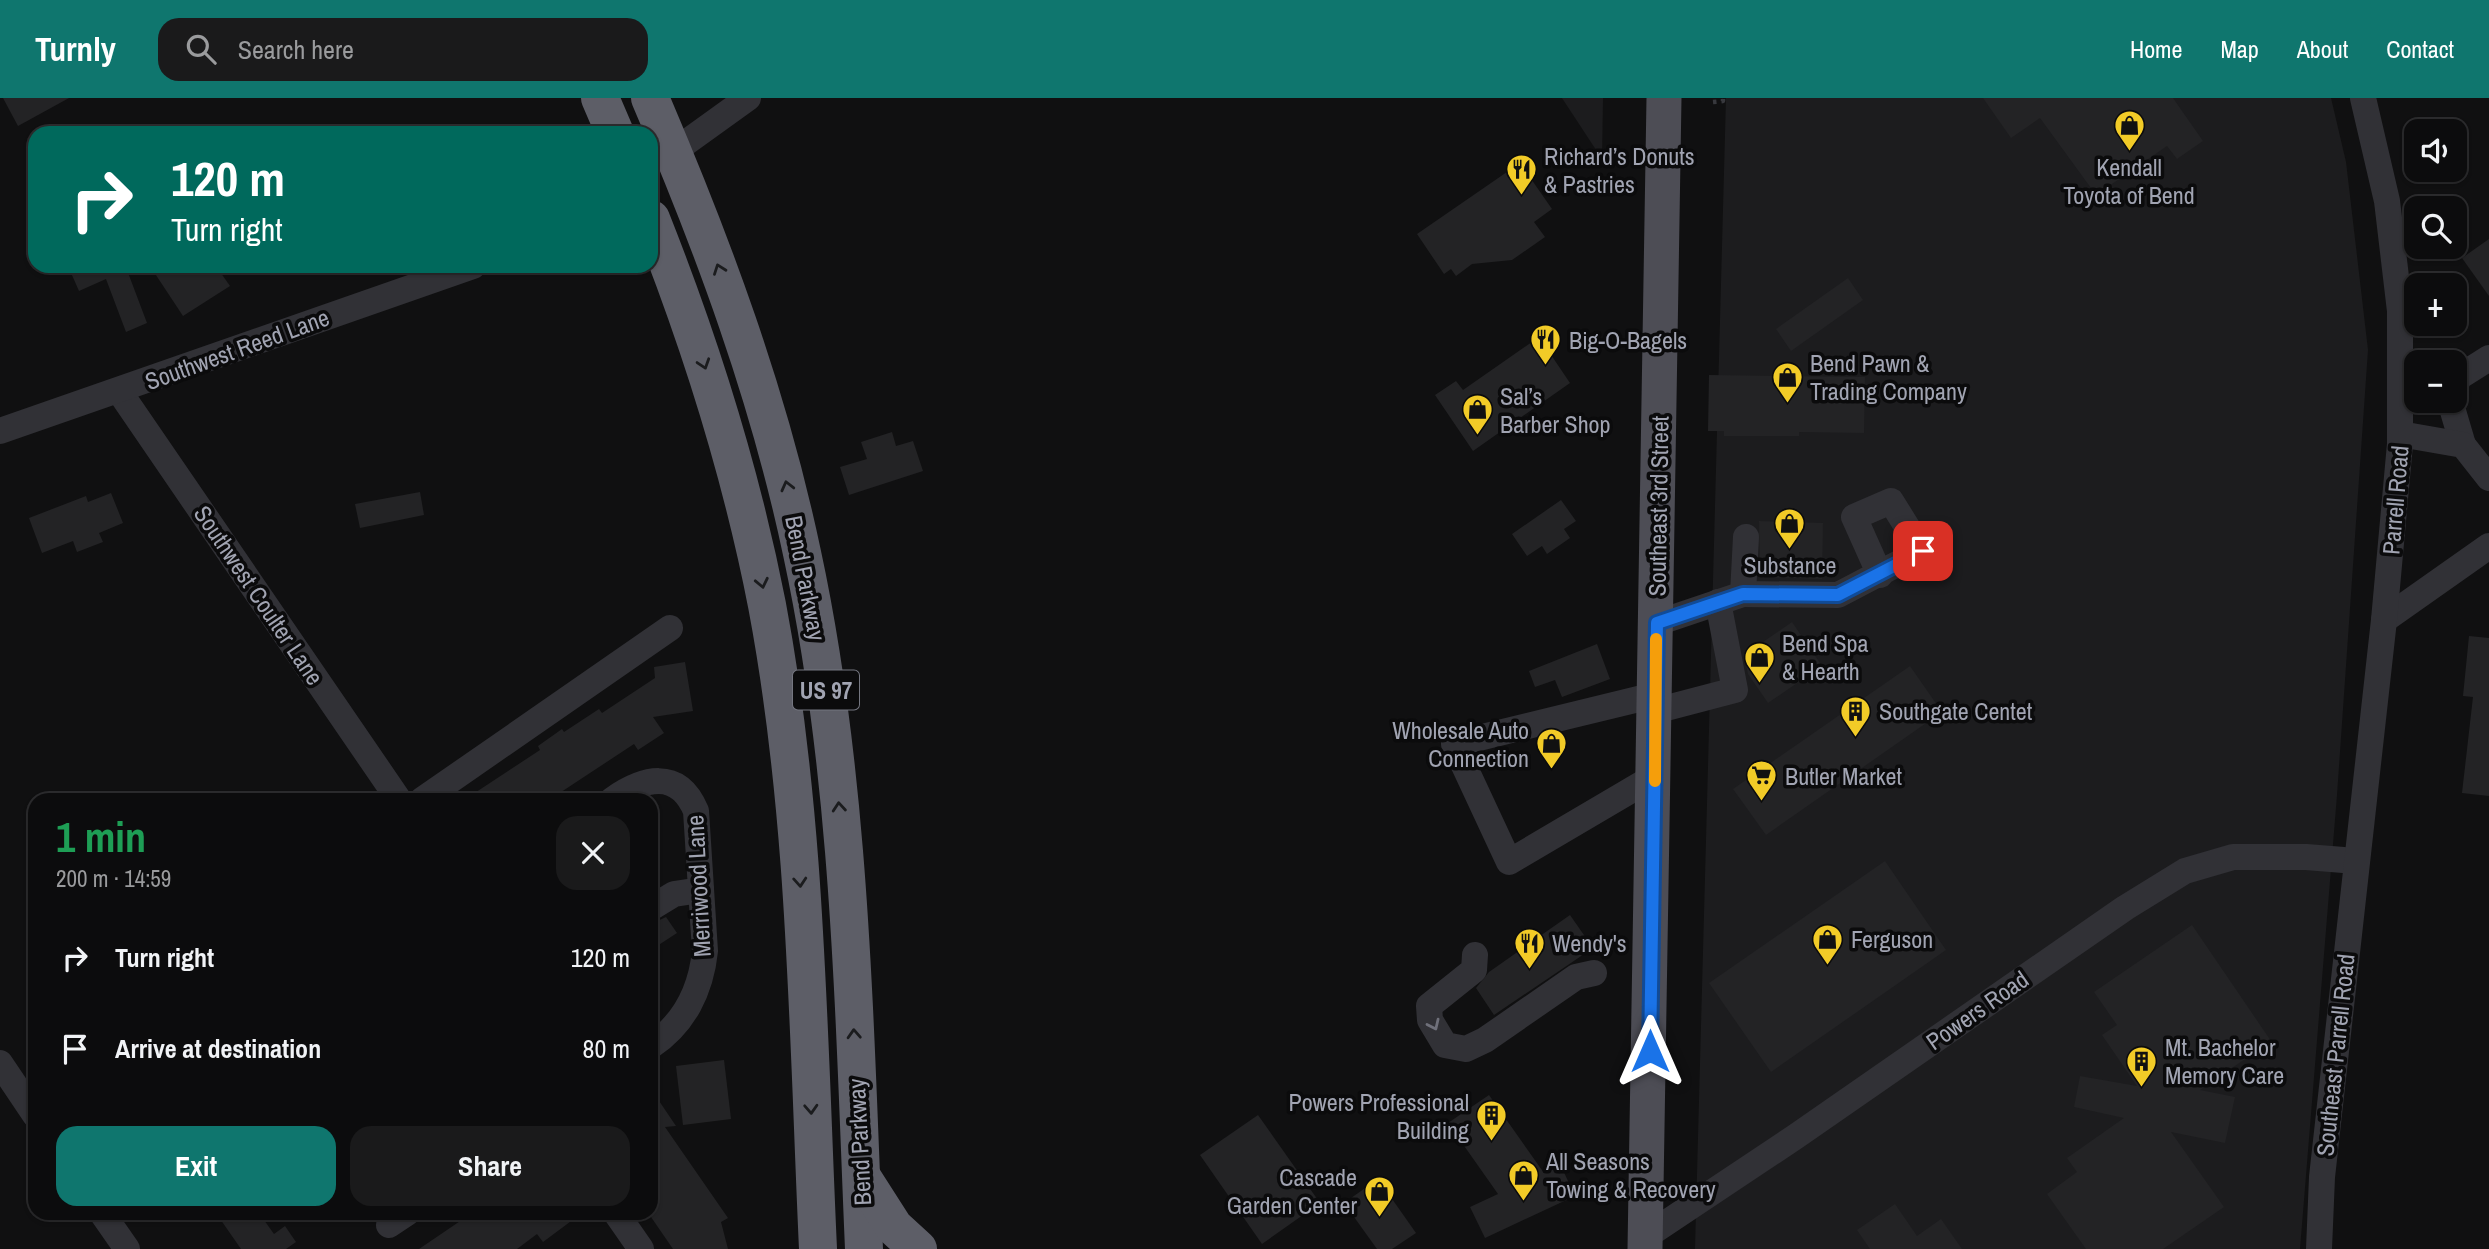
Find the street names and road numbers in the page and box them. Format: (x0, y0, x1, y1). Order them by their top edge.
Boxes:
street label: Southwest Reed Lane (141, 301, 333, 397)
street label: Southeast 3rd Street (1640, 415, 1676, 597)
street label: Parrell Road (2374, 444, 2416, 556)
street label: Southwest Coulter Lane (187, 499, 331, 691)
street label: Bend Parkway (778, 513, 834, 643)
road number: US 97 (793, 670, 859, 710)
street label: Merriwood Lane (678, 814, 718, 958)
street label: Southeast Parrell Road (2308, 952, 2362, 1158)
street label: Powers Road (1919, 963, 2035, 1057)
street label: Bend Parkway (840, 1078, 878, 1206)

